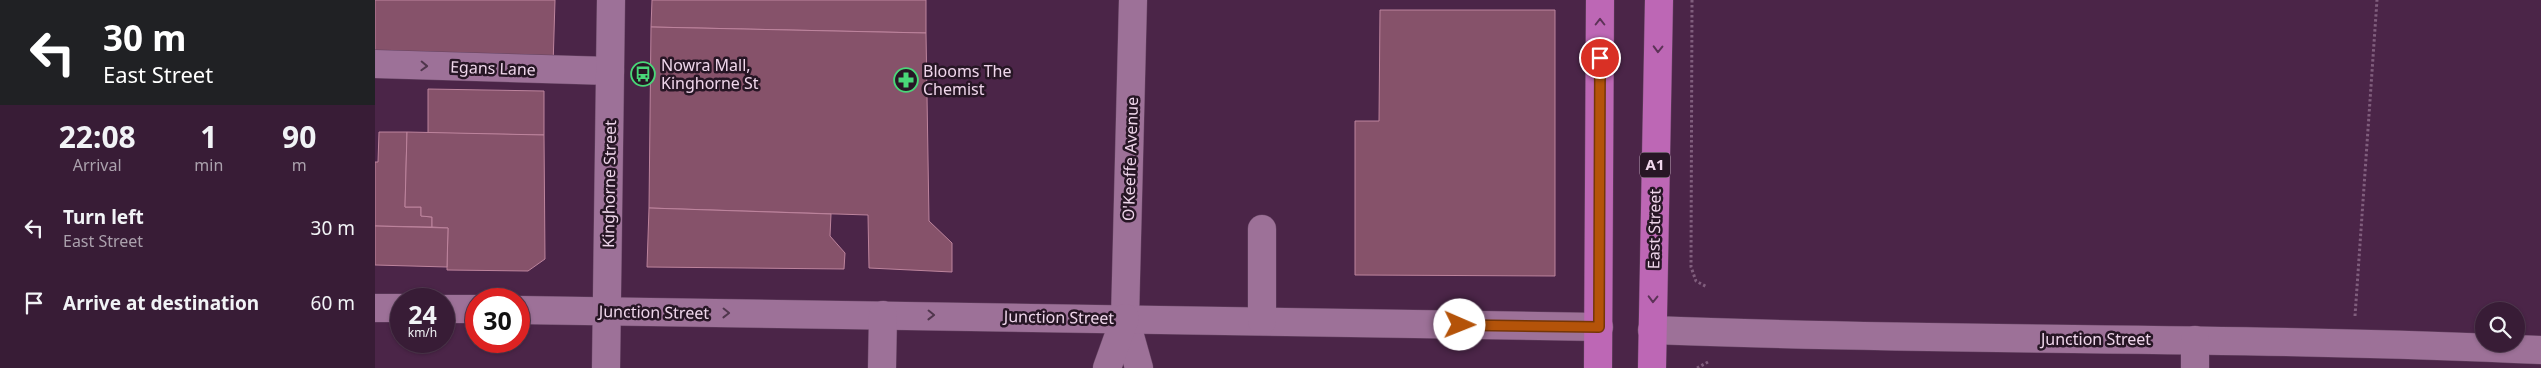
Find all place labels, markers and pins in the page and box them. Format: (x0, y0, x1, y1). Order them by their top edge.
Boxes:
pin (1579, 37, 1621, 79)
place label: Nowra Mall, Kinghorne St (661, 54, 759, 94)
place label: Blooms The Chemist (923, 60, 1011, 100)
bus stop icon: Nowra Mall, Kinghorne St (630, 61, 656, 87)
pharmacy icon: Blooms The Chemist (893, 67, 919, 93)

